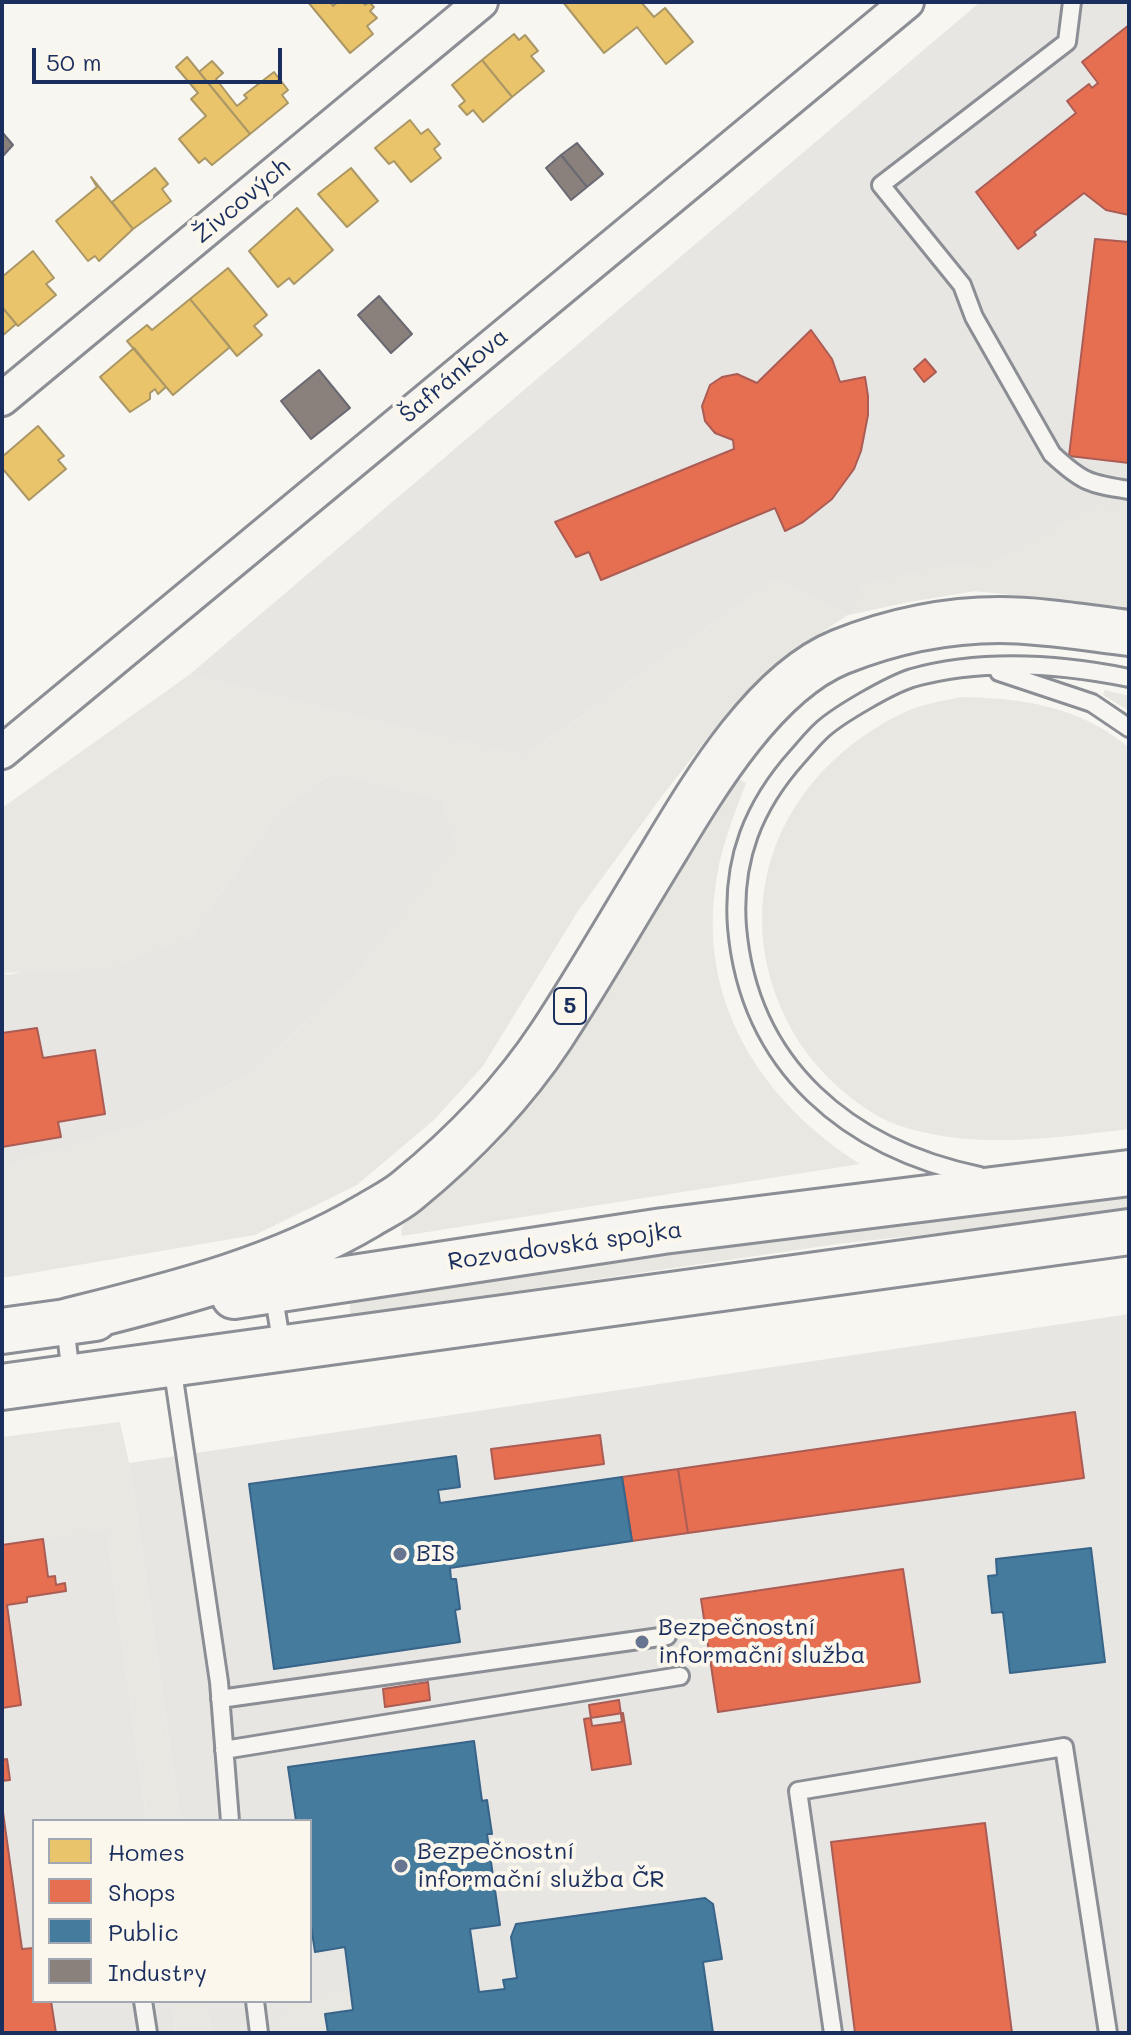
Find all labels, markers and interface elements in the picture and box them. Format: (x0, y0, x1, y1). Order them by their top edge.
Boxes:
scale bar (36, 32, 286, 82)
text: 50 m (46, 46, 102, 77)
street label: Živcových (188, 152, 296, 250)
street label: Šafránkova (394, 322, 514, 430)
road number: 5 (554, 988, 586, 1024)
street label: Rozvadovská spojka (446, 1215, 684, 1277)
place label: BIS (416, 1540, 455, 1568)
marker: BIS (391, 1545, 409, 1563)
place label: Bezpečnostní informační služba (658, 1614, 865, 1670)
marker: Bezpečnostní informační služba (633, 1633, 651, 1651)
legend (32, 1819, 312, 2003)
text: Homes (108, 1836, 185, 1867)
place label: Bezpečnostní informační služba ČR (417, 1838, 665, 1894)
marker: Bezpečnostní informační služba ČR (392, 1857, 410, 1875)
text: Shops (108, 1876, 176, 1907)
text: Public (108, 1916, 179, 1947)
text: Industry (108, 1956, 207, 1987)

